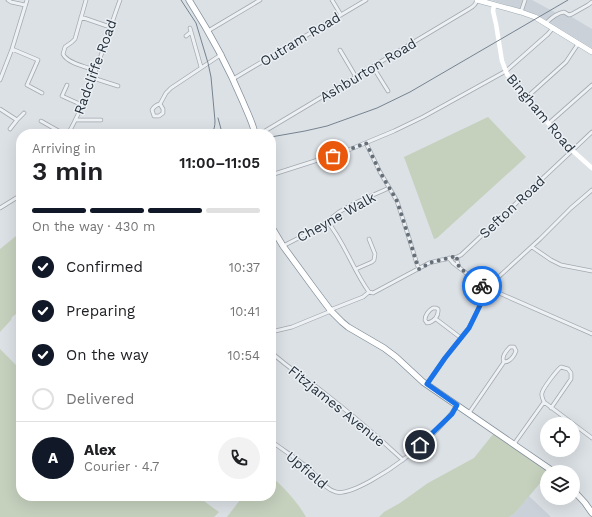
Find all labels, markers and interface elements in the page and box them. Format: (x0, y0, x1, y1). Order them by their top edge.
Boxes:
street label: Outram Road (257, 9, 343, 69)
street label: Radcliffe Road (70, 17, 120, 117)
street label: Ashburton Road (317, 35, 419, 105)
street label: Bingham Road (503, 70, 579, 156)
pin (316, 139, 350, 173)
text: Arriving in (32, 141, 96, 156)
icon: bag (322, 145, 344, 167)
text: 11:00–11:05 (179, 154, 260, 172)
text: 3 min (32, 156, 103, 186)
street label: Sefton Road (476, 173, 548, 241)
street label: Cheyne Walk (294, 189, 378, 245)
text: On the way · 430 m (32, 219, 155, 234)
icon: check (32, 256, 54, 278)
text: Confirmed (66, 258, 143, 276)
text: 10:37 (229, 260, 260, 275)
courier (462, 266, 502, 306)
icon: bike (471, 275, 493, 297)
icon: check (32, 300, 54, 322)
text: Preparing (66, 302, 135, 320)
text: 10:41 (230, 304, 260, 319)
icon: check (32, 344, 54, 366)
text: On the way (66, 346, 148, 364)
text: 10:54 (227, 348, 260, 363)
street label: Fitzjames Avenue (285, 362, 389, 450)
text: Delivered (66, 390, 134, 408)
map controls (540, 417, 580, 505)
button: locate (540, 417, 580, 457)
pin (403, 428, 437, 462)
icon: home (409, 434, 431, 456)
button: phone (218, 437, 260, 479)
text: Alex (84, 441, 116, 459)
street label: Upfield (283, 448, 331, 492)
text: A (48, 449, 58, 467)
text: Courier · 4.7 (84, 459, 159, 474)
button: layers (540, 465, 580, 505)

